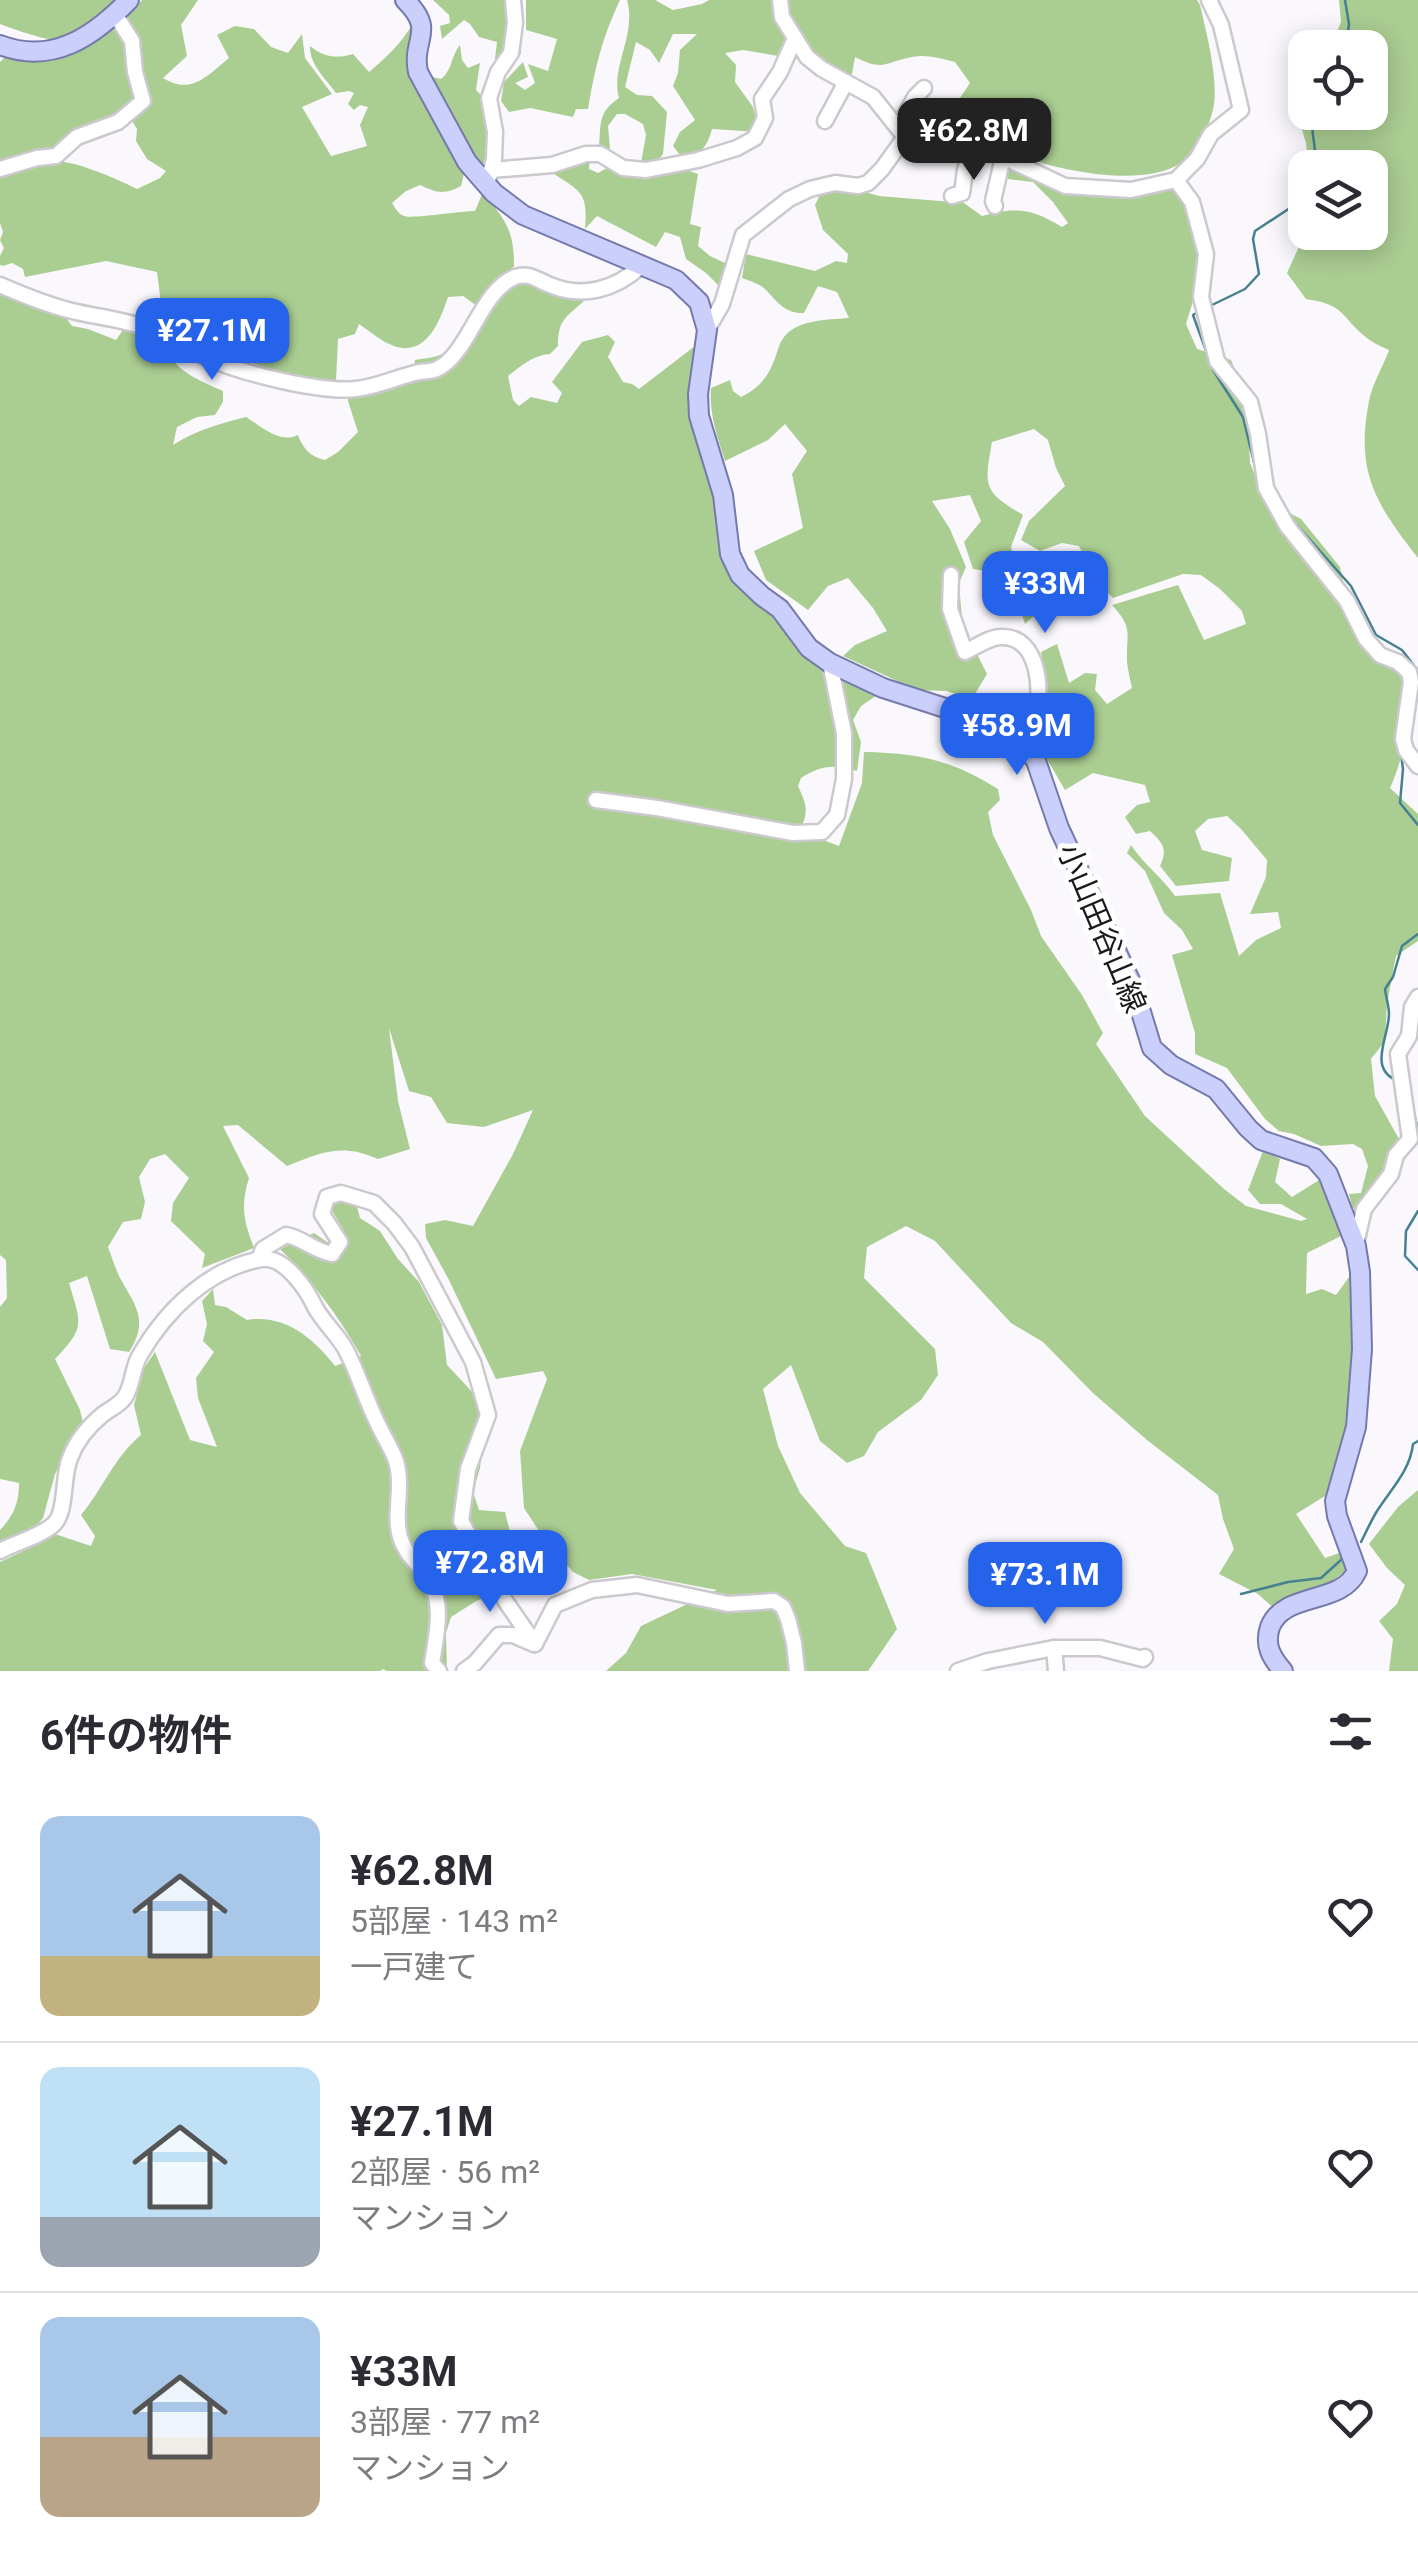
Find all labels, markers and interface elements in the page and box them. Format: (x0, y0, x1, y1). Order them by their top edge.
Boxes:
map controls (1288, 30, 1388, 250)
button: locate (1288, 30, 1388, 130)
pin: ¥62.8M (893, 98, 1055, 183)
text: ¥62.8M (919, 111, 1029, 149)
button: layers (1288, 150, 1388, 250)
pin: ¥27.1M (131, 298, 293, 383)
text: ¥27.1M (157, 311, 267, 349)
pin: ¥33M (986, 551, 1104, 636)
text: ¥33M (1004, 564, 1086, 602)
pin: ¥58.9M (936, 693, 1098, 778)
text: ¥58.9M (962, 706, 1072, 744)
street label: 小山田谷山線 (1051, 838, 1153, 1018)
pin: ¥72.8M (409, 1530, 571, 1615)
pin: ¥73.1M (964, 1542, 1126, 1627)
text: ¥72.8M (435, 1543, 545, 1581)
text: ¥73.1M (990, 1555, 1100, 1593)
icon: filters (1323, 1704, 1378, 1759)
text: 6件の物件 (40, 1711, 232, 1760)
text: ¥62.8M (350, 1846, 494, 1895)
icon: home (120, 1856, 240, 1976)
icon: heart (1323, 1889, 1378, 1944)
text: 5部屋 · 143 m² (350, 1902, 558, 1940)
text: 一戸建て (350, 1948, 478, 1986)
text: ¥27.1M (350, 2097, 494, 2146)
icon: home (120, 2107, 240, 2227)
icon: heart (1323, 2140, 1378, 2195)
text: 2部屋 · 56 m² (350, 2153, 540, 2191)
text: マンション (350, 2199, 510, 2237)
text: ¥33M (350, 2347, 457, 2396)
icon: home (120, 2357, 240, 2477)
icon: heart (1323, 2390, 1378, 2445)
text: 3部屋 · 77 m² (350, 2403, 540, 2441)
text: マンション (350, 2449, 510, 2487)

